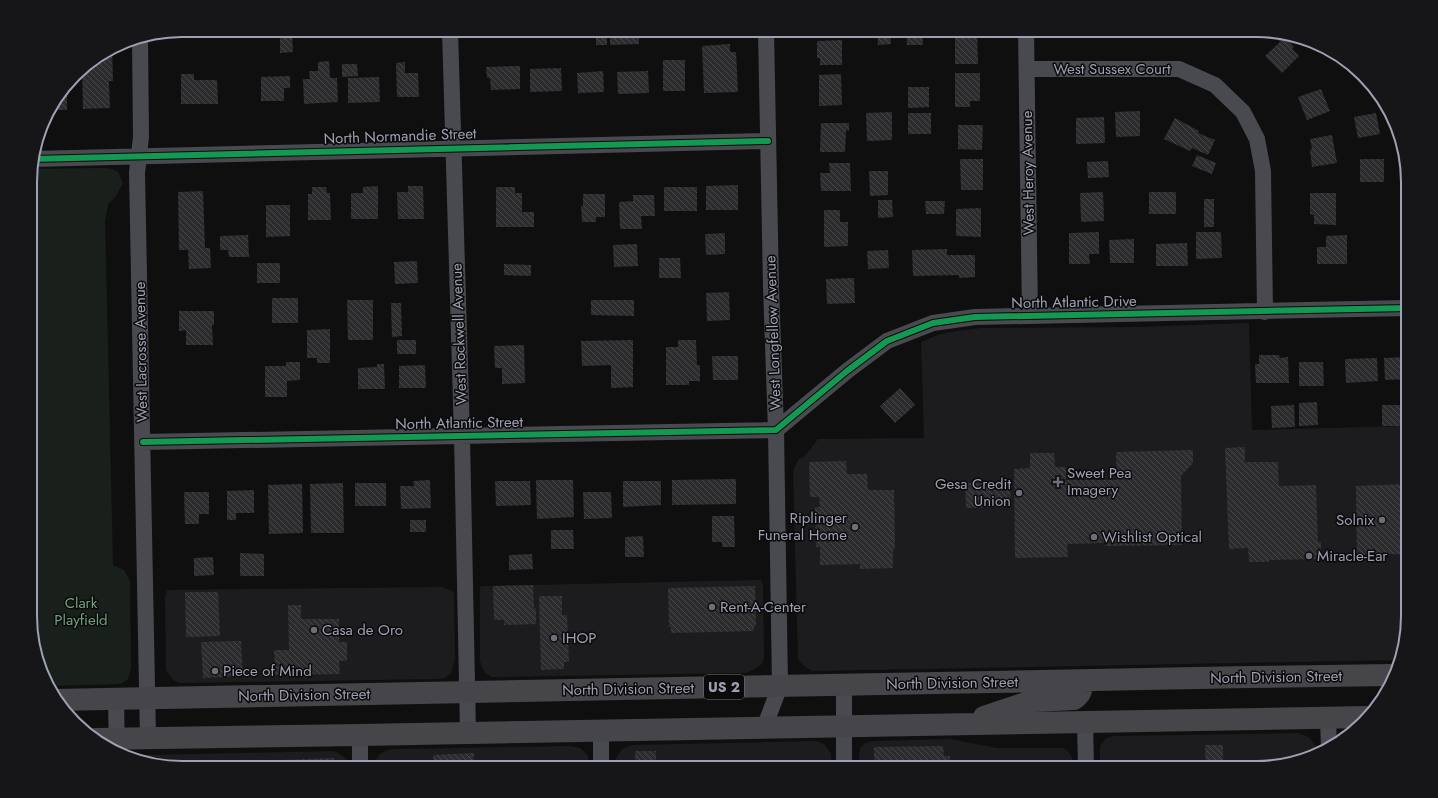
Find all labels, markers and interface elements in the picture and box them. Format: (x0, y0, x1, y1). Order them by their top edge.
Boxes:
street label: West Sussex Court (1053, 58, 1171, 80)
street label: West Heroy Avenue (1016, 110, 1040, 236)
street label: North Normandie Street (323, 122, 477, 150)
street label: West Longfellow Avenue (759, 255, 787, 411)
street label: West Rockwell Avenue (446, 262, 472, 405)
street label: West Lacrosse Avenue (129, 281, 153, 423)
street label: North Atlantic Drive (1011, 290, 1137, 314)
street label: North Atlantic Street (395, 411, 524, 435)
place label: Sweet Pea Imagery (1067, 462, 1131, 501)
place label: Gesa Credit Union (935, 473, 1011, 512)
marker: Sweet Pea Imagery (1052, 476, 1064, 488)
marker: Gesa Credit Union (1014, 488, 1024, 498)
place label: Riplinger Funeral Home (758, 507, 848, 546)
place label: Solnix (1336, 509, 1375, 531)
marker: Solnix (1377, 515, 1387, 525)
marker: Riplinger Funeral Home (850, 522, 860, 532)
place label: Wishlist Optical (1102, 526, 1202, 548)
marker: Wishlist Optical (1089, 532, 1099, 542)
place label: Miracle-Ear (1317, 545, 1388, 567)
marker: Miracle-Ear (1304, 551, 1314, 561)
park label: Clark Playfield (54, 592, 108, 631)
place label: Rent-A-Center (720, 596, 807, 618)
marker: Rent-A-Center (707, 602, 717, 612)
place label: Casa de Oro (322, 619, 403, 641)
marker: Casa de Oro (309, 625, 319, 635)
place label: IHOP (562, 627, 596, 649)
marker: IHOP (549, 633, 559, 643)
place label: Piece of Mind (223, 660, 312, 682)
street label: North Division Street (1210, 665, 1342, 689)
marker: Piece of Mind (210, 666, 220, 676)
street label: North Division Street (886, 671, 1018, 695)
road number: US 2 (704, 675, 744, 699)
street label: North Division Street (562, 677, 694, 701)
street label: North Division Street (238, 683, 370, 707)

